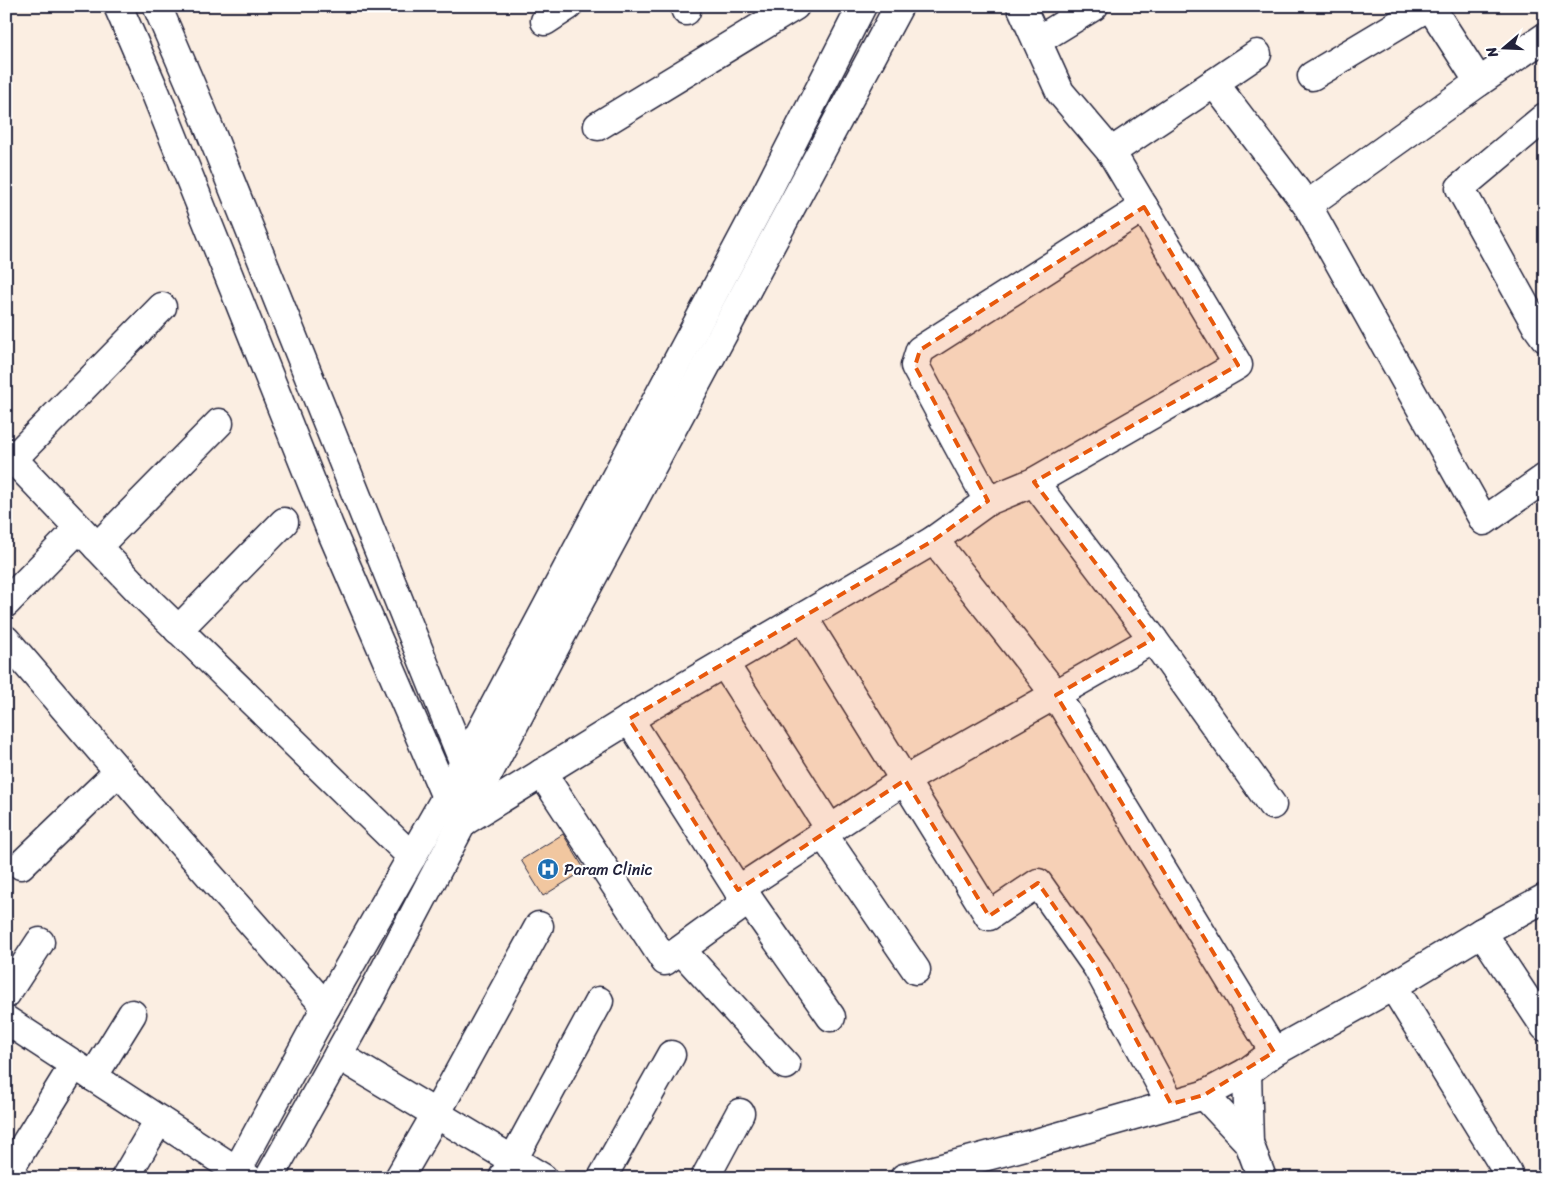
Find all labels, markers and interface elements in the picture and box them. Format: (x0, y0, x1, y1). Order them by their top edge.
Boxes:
north arrow (1478, 22, 1528, 72)
text: N (1479, 43, 1506, 62)
place label: Param Clinic (564, 855, 653, 884)
hospital icon: Param Clinic (536, 857, 560, 881)

